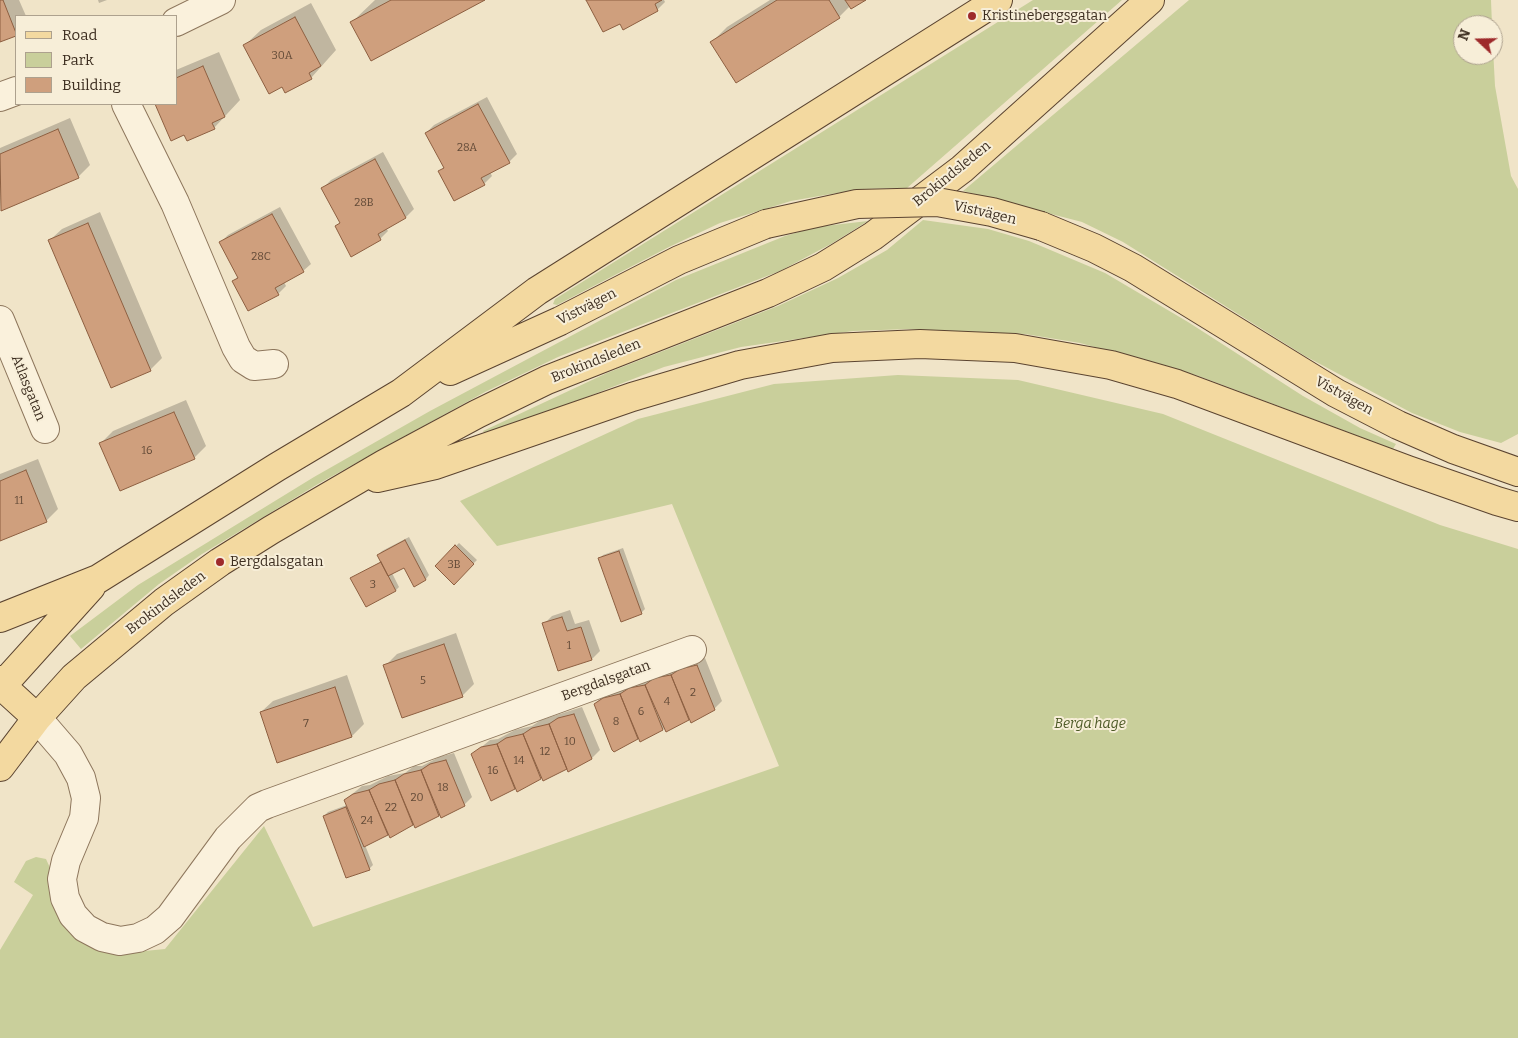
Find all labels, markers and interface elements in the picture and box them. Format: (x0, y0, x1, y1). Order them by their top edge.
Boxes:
place label: Kristinebergsgatan (982, 8, 1107, 24)
marker: Kristinebergsgatan (966, 10, 978, 22)
legend (15, 15, 178, 105)
north arrow (1453, 15, 1503, 65)
text: Road (62, 26, 97, 44)
text: N (1455, 27, 1474, 43)
house number: 30A (271, 49, 293, 63)
text: Park (62, 51, 94, 69)
text: Building (62, 76, 121, 94)
street label: Brokindsleden (910, 138, 994, 210)
house number: 28A (457, 141, 477, 155)
house number: 28B (354, 196, 374, 210)
street label: Vistvägen (952, 198, 1018, 228)
house number: 28C (251, 250, 271, 264)
street label: Vistvägen (555, 285, 619, 329)
street label: Brokindsleden (549, 335, 643, 387)
street label: Atlasgatan (7, 353, 49, 423)
street label: Vistvägen (1312, 373, 1376, 419)
house number: 16 (142, 444, 152, 458)
house number: 11 (15, 494, 23, 508)
place label: Bergdalsgatan (230, 554, 323, 570)
marker: Bergdalsgatan (214, 556, 226, 568)
house number: 3B (447, 558, 461, 572)
street label: Brokindsleden (123, 568, 209, 638)
house number: 3 (370, 578, 376, 592)
house number: 1 (567, 639, 571, 653)
street label: Bergdalsgatan (559, 657, 653, 705)
house number: 5 (420, 674, 426, 688)
house number: 2 (690, 686, 696, 700)
house number: 4 (664, 695, 670, 709)
house number: 6 (638, 705, 644, 719)
house number: 8 (613, 715, 619, 729)
park label: Berga hage (1054, 716, 1126, 732)
house number: 7 (303, 717, 309, 731)
house number: 10 (564, 735, 576, 749)
house number: 12 (540, 745, 550, 759)
house number: 14 (514, 754, 524, 768)
house number: 16 (488, 764, 498, 778)
house number: 18 (437, 781, 449, 795)
house number: 20 (410, 791, 424, 805)
house number: 22 (385, 801, 397, 815)
house number: 24 (361, 814, 373, 828)

